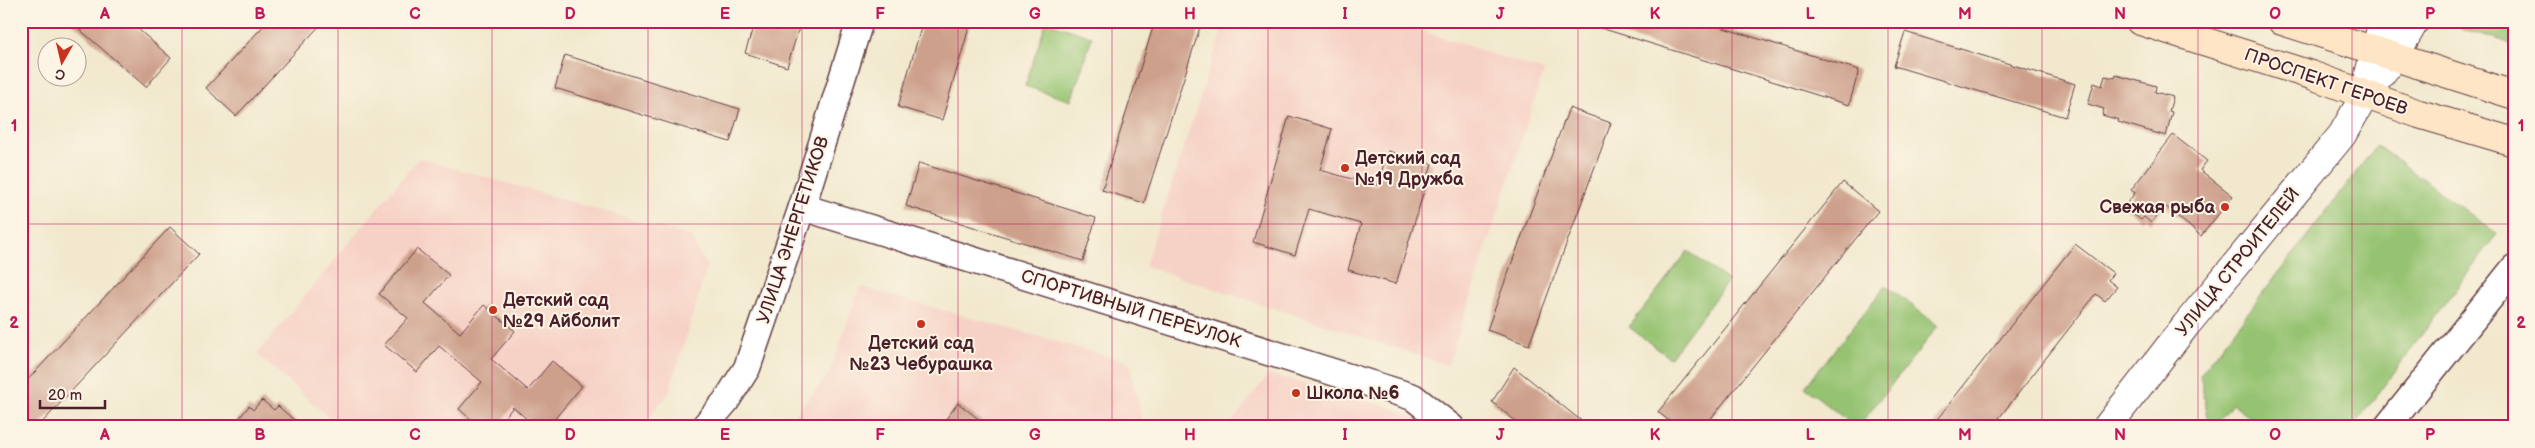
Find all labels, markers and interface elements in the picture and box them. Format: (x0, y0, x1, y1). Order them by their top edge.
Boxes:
text: A (99, 5, 110, 24)
text: B (254, 5, 266, 24)
text: C (409, 5, 421, 24)
text: D (564, 5, 576, 24)
text: E (720, 5, 730, 24)
text: F (875, 5, 885, 24)
text: G (1029, 5, 1041, 24)
text: H (1184, 5, 1196, 24)
text: I (1342, 5, 1348, 24)
text: J (1496, 5, 1505, 24)
text: K (1650, 5, 1661, 24)
text: L (1805, 5, 1815, 24)
text: M (1958, 5, 1972, 24)
text: N (2114, 5, 2126, 24)
text: O (2269, 5, 2281, 24)
text: P (2425, 5, 2435, 24)
north arrow (38, 38, 88, 88)
street label: ПРОСПЕКТ ГЕРОЕВ (2242, 44, 2410, 120)
text: С (54, 65, 66, 83)
text: 1 (11, 117, 17, 136)
text: 1 (2518, 117, 2524, 136)
street label: УЛИЦА ЭНЕРГЕТИКОВ (753, 134, 833, 326)
place label: Детский сад №19 Дружба (1355, 148, 1464, 190)
marker: Детский сад №19 Дружба (1339, 162, 1351, 174)
street label: УЛИЦА СТРОИТЕЛЕЙ (2172, 184, 2304, 340)
place label: Свежая рыба (2100, 197, 2216, 218)
marker: Свежая рыба (2219, 201, 2231, 213)
street label: СПОРТИВНЫЙ ПЕРЕУЛОК (1018, 266, 1244, 353)
place label: Детский сад №29 Айболит (503, 290, 620, 332)
marker: Детский сад №29 Айболит (487, 304, 499, 316)
text: 2 (9, 314, 19, 333)
text: 2 (2516, 314, 2526, 333)
marker: Детский сад №23 Чебурашка (915, 318, 927, 330)
place label: Детский сад №23 Чебурашка (850, 333, 993, 375)
scale bar (40, 378, 105, 410)
place label: Школа №6 (1306, 383, 1399, 404)
text: 20 m (48, 386, 82, 405)
marker: Школа №6 (1290, 387, 1302, 399)
text: A (99, 426, 110, 445)
text: B (254, 426, 266, 445)
text: C (409, 426, 421, 445)
text: D (564, 426, 576, 445)
text: E (720, 426, 730, 445)
text: F (875, 426, 885, 445)
text: G (1029, 426, 1041, 445)
text: H (1184, 426, 1196, 445)
text: I (1342, 426, 1348, 445)
text: J (1496, 426, 1505, 445)
text: K (1650, 426, 1661, 445)
text: L (1805, 426, 1815, 445)
text: M (1958, 426, 1972, 445)
text: N (2114, 426, 2126, 445)
text: O (2269, 426, 2281, 445)
text: P (2425, 426, 2435, 445)

